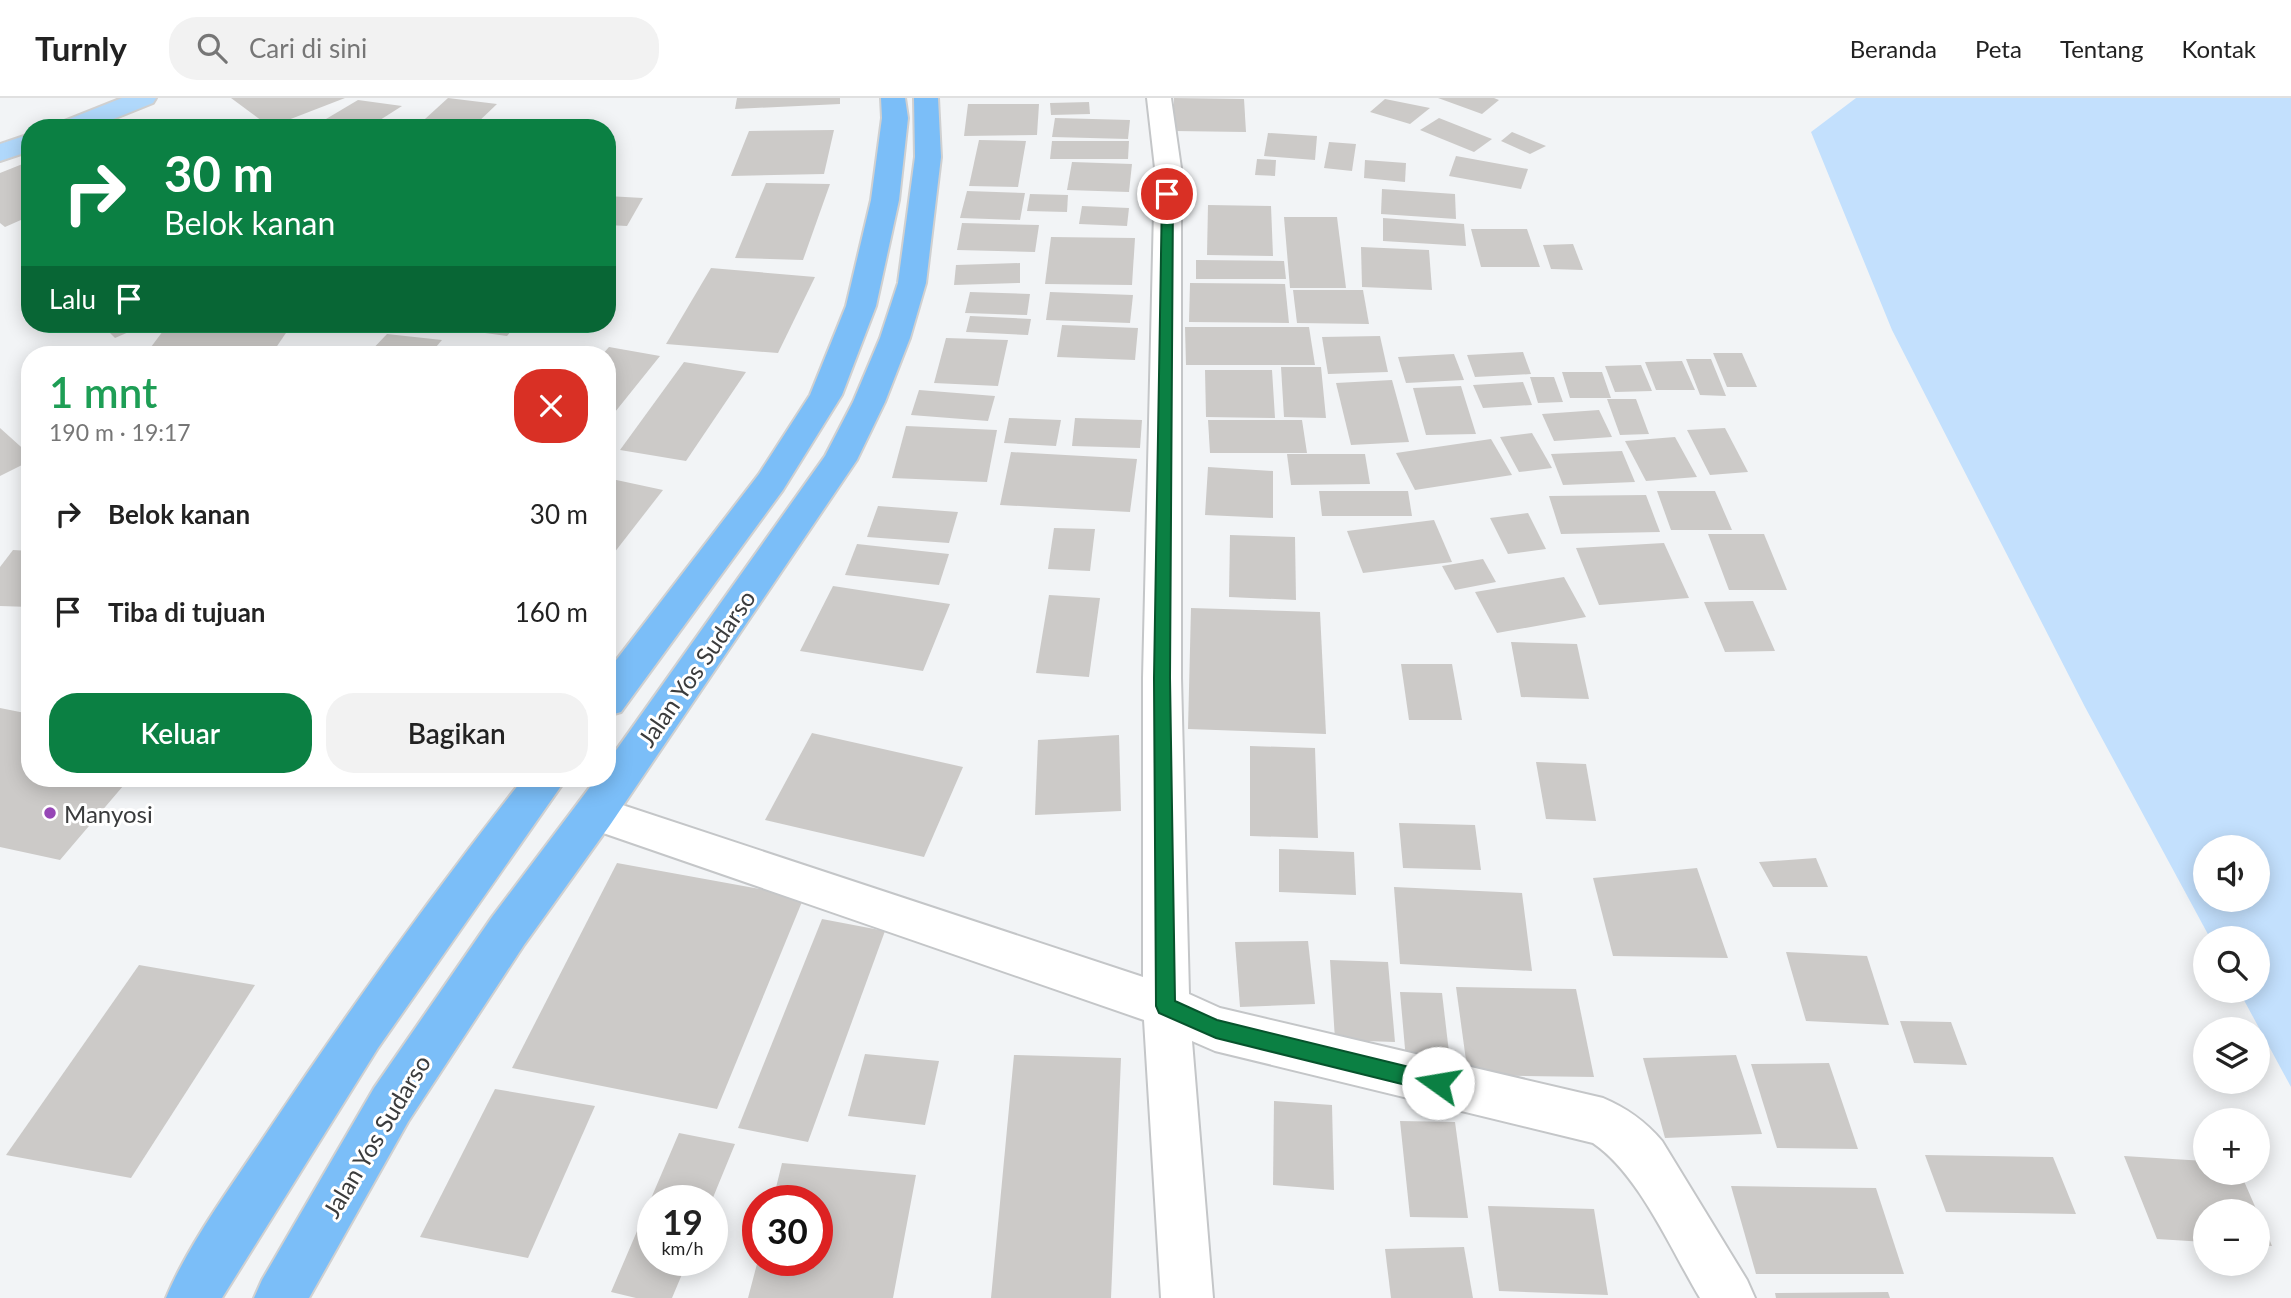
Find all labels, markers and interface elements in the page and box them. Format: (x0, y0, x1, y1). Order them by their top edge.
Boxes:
search box (169, 17, 659, 80)
text: Turnly (35, 28, 127, 68)
icon: search (193, 29, 231, 67)
text: Cari di sini (249, 32, 367, 64)
text: Beranda (1850, 34, 1937, 63)
text: Peta (1975, 34, 2022, 63)
text: Tentang (2060, 34, 2143, 63)
text: Kontak (2181, 34, 2256, 63)
text: 30 m (164, 144, 274, 202)
icon: right (49, 147, 140, 238)
pin (1137, 164, 1197, 224)
icon: arrive (1148, 175, 1186, 213)
text: Belok kanan (164, 203, 335, 242)
icon: arrive (110, 280, 148, 318)
text: Lalu (49, 283, 96, 315)
text: 1 mnt (49, 367, 157, 417)
button: close (514, 369, 588, 443)
text: 190 m · 19:17 (49, 418, 191, 446)
icon: right (49, 495, 87, 533)
text: Belok kanan (108, 498, 250, 530)
text: 30 m (530, 498, 588, 530)
street label: Jalan Yos Sudarso (631, 584, 761, 752)
icon: arrive (49, 593, 87, 631)
text: Tiba di tujuan (108, 596, 266, 628)
text: 160 m (515, 596, 588, 628)
button: Keluar (49, 693, 312, 773)
button: Bagikan (326, 693, 588, 773)
place label: Manyosi (64, 799, 153, 828)
marker: Manyosi (42, 805, 58, 821)
map controls (2193, 835, 2270, 1276)
button: sound (2193, 835, 2270, 912)
button: search (2193, 926, 2270, 1003)
button: layers (2193, 1017, 2270, 1094)
position arrow (1401, 1046, 1475, 1120)
street label: Jalan Yos Sudarso (316, 1049, 436, 1223)
button: + (2193, 1108, 2270, 1185)
speed limit sign: 30 (742, 1185, 833, 1276)
button: − (2193, 1199, 2270, 1276)
text: 19 (662, 1200, 703, 1242)
text: km/h (661, 1237, 704, 1259)

